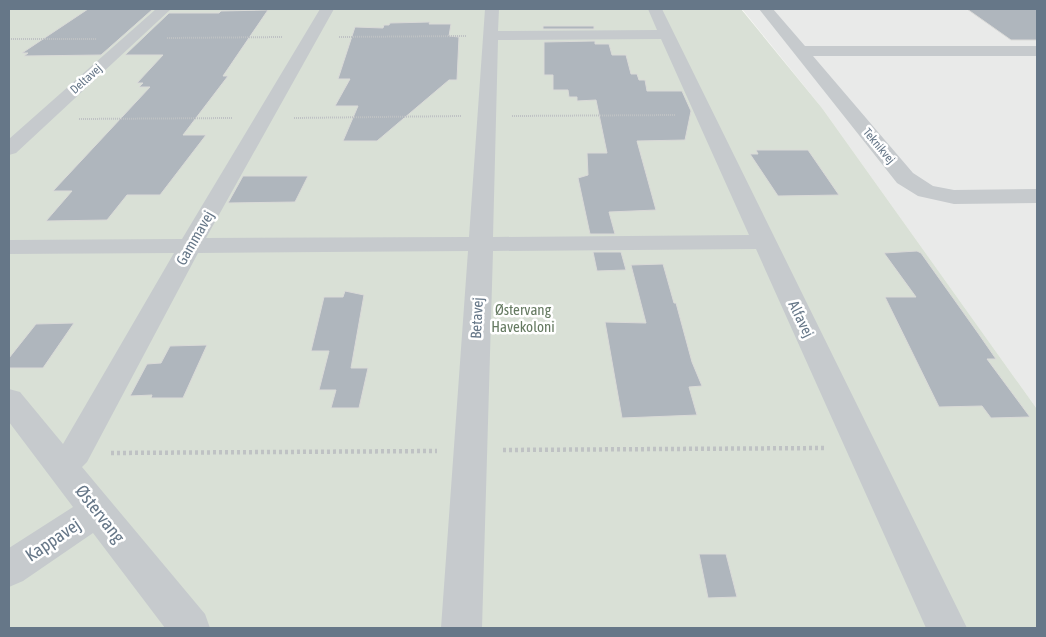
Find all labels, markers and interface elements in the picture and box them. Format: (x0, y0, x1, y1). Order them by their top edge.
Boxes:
street label: Deltavej (67, 61, 105, 97)
street label: Teknikvej (860, 125, 898, 167)
street label: Gammavej (172, 208, 217, 268)
street label: Betavej (467, 297, 486, 339)
street label: Alfavej (785, 298, 818, 340)
park label: Østervang Havekoloni (491, 301, 555, 335)
street label: Østervang (71, 481, 130, 547)
street label: Kappavej (21, 514, 84, 566)

